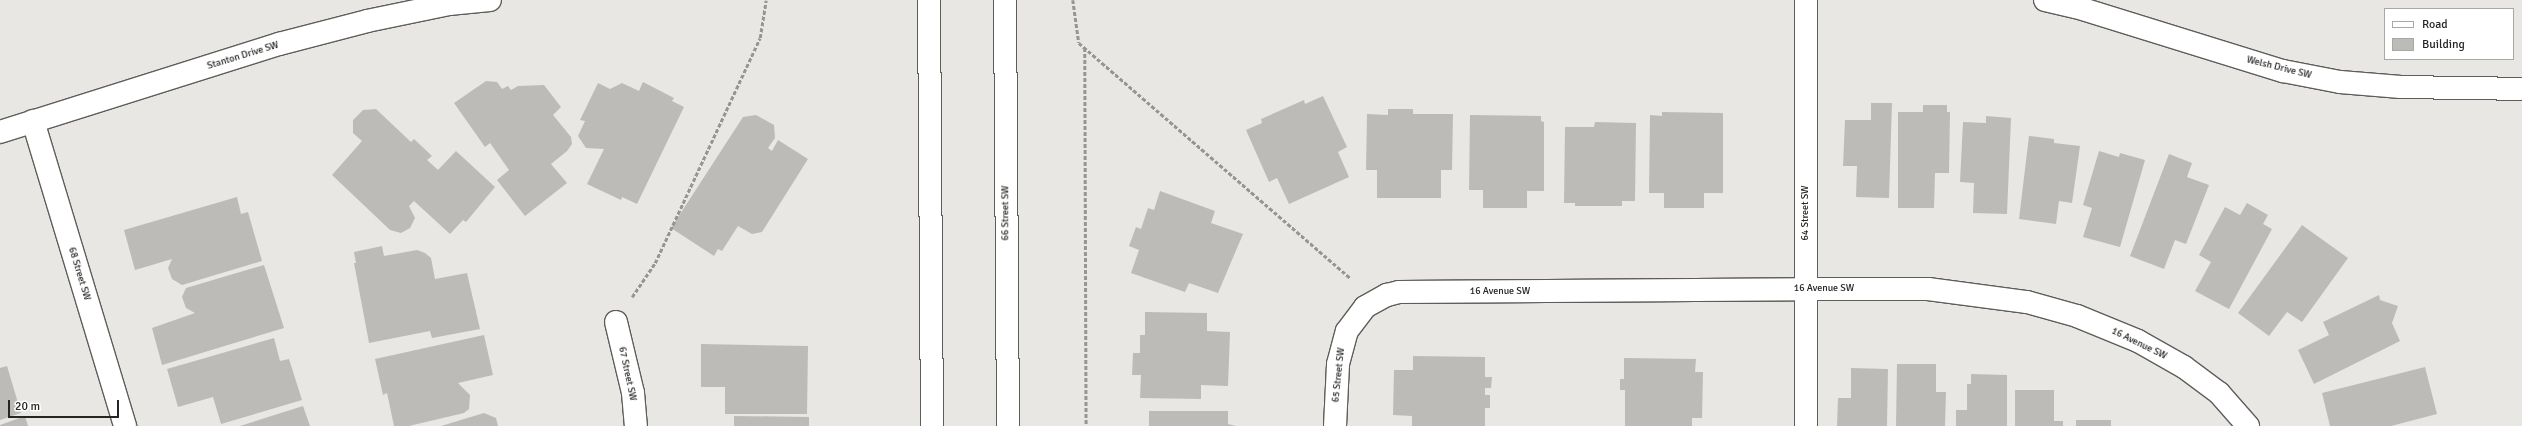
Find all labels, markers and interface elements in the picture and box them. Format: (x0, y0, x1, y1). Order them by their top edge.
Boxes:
legend (2384, 8, 2514, 60)
text: Road (2422, 17, 2448, 32)
text: Building (2422, 37, 2465, 52)
street label: Stanton Drive SW (206, 39, 280, 73)
street label: Welsh Drive SW (2245, 54, 2313, 82)
street label: 66 Street SW (1000, 185, 1012, 241)
street label: 64 Street SW (1800, 185, 1812, 241)
street label: 68 Street SW (65, 246, 93, 302)
street label: 16 Avenue SW (1794, 283, 1854, 295)
street label: 16 Avenue SW (1470, 286, 1530, 298)
street label: 16 Avenue SW (2109, 325, 2169, 363)
street label: 67 Street SW (615, 346, 639, 402)
street label: 65 Street SW (1330, 347, 1348, 403)
scale bar (10, 392, 121, 418)
text: 20 m (15, 399, 40, 414)

